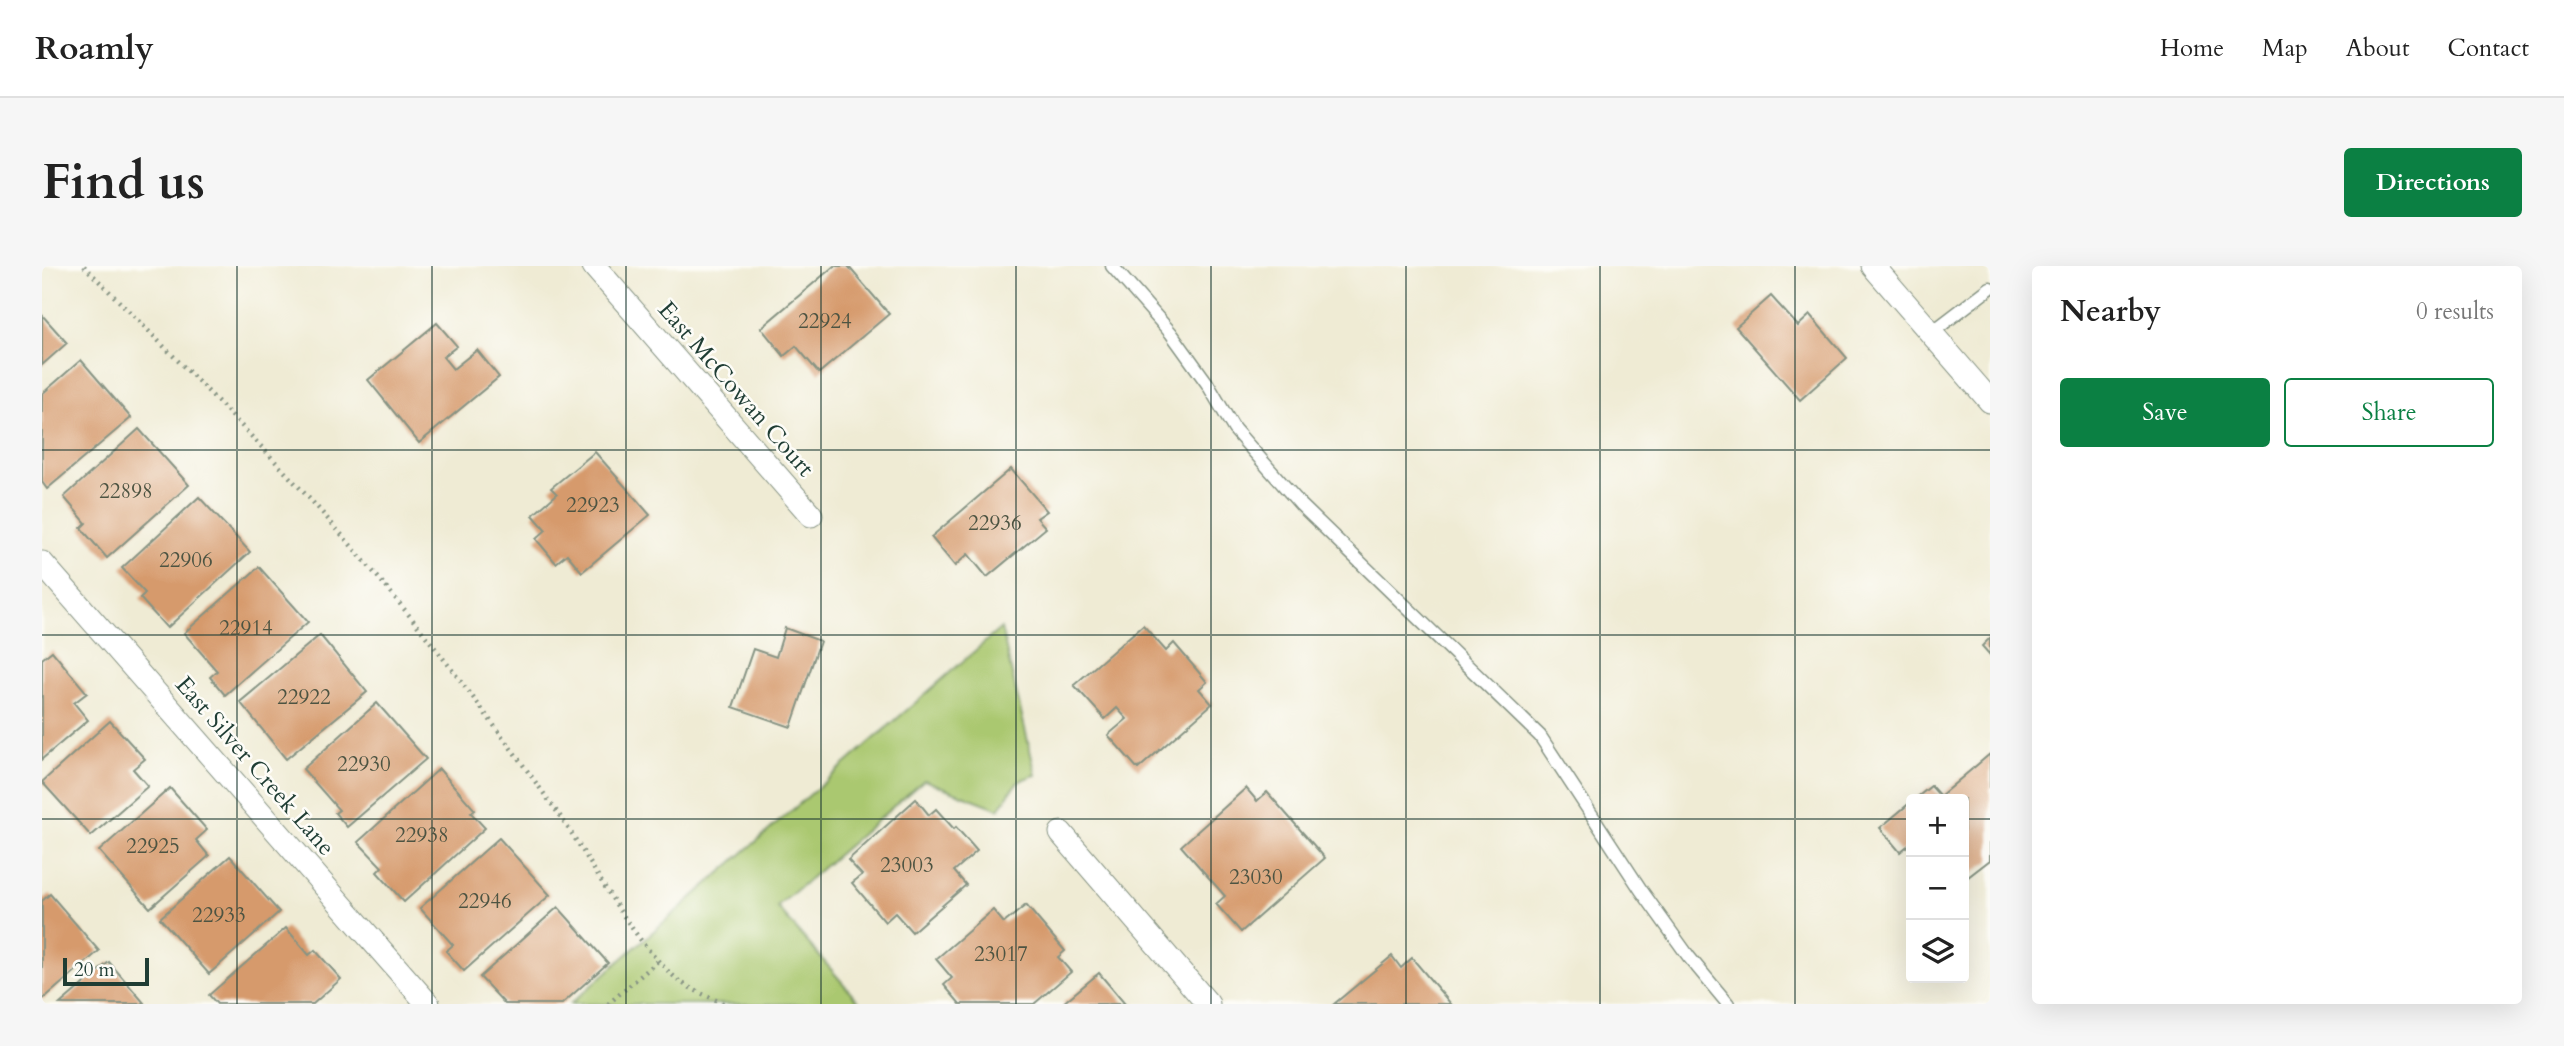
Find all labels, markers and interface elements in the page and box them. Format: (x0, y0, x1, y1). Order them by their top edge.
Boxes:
text: Roamly (35, 26, 154, 71)
text: Home (2160, 32, 2224, 65)
text: Map (2262, 32, 2308, 65)
text: About (2346, 32, 2410, 65)
text: Contact (2448, 32, 2529, 65)
button: Directions (2344, 148, 2522, 217)
text: Find us (42, 149, 205, 216)
text: Nearby (2060, 291, 2161, 332)
street label: East McCowan Court (651, 294, 822, 484)
text: 0 results (2416, 296, 2494, 327)
house number: 22924 (798, 307, 852, 336)
button: Save (2060, 378, 2270, 447)
button: Share (2284, 378, 2494, 447)
house number: 22898 (99, 477, 153, 506)
house number: 22923 (566, 491, 620, 520)
house number: 22936 (968, 509, 1022, 538)
house number: 22906 (159, 546, 213, 575)
house number: 22914 (219, 614, 273, 643)
street label: East Silver Creek Lane (168, 669, 342, 863)
house number: 22922 (277, 683, 331, 712)
house number: 22930 (337, 750, 391, 779)
map controls (1906, 794, 1969, 983)
button: + (1906, 794, 1969, 857)
house number: 22938 (395, 821, 449, 850)
house number: 22925 (126, 832, 180, 861)
house number: 23003 (880, 851, 934, 880)
button: − (1906, 857, 1969, 920)
house number: 23030 (1229, 863, 1283, 892)
house number: 22946 (458, 887, 512, 916)
house number: 22933 (192, 901, 246, 930)
button: layers (1906, 920, 1969, 983)
house number: 23017 (974, 940, 1028, 969)
scale bar (63, 955, 149, 987)
text: 20 m (74, 957, 115, 983)

